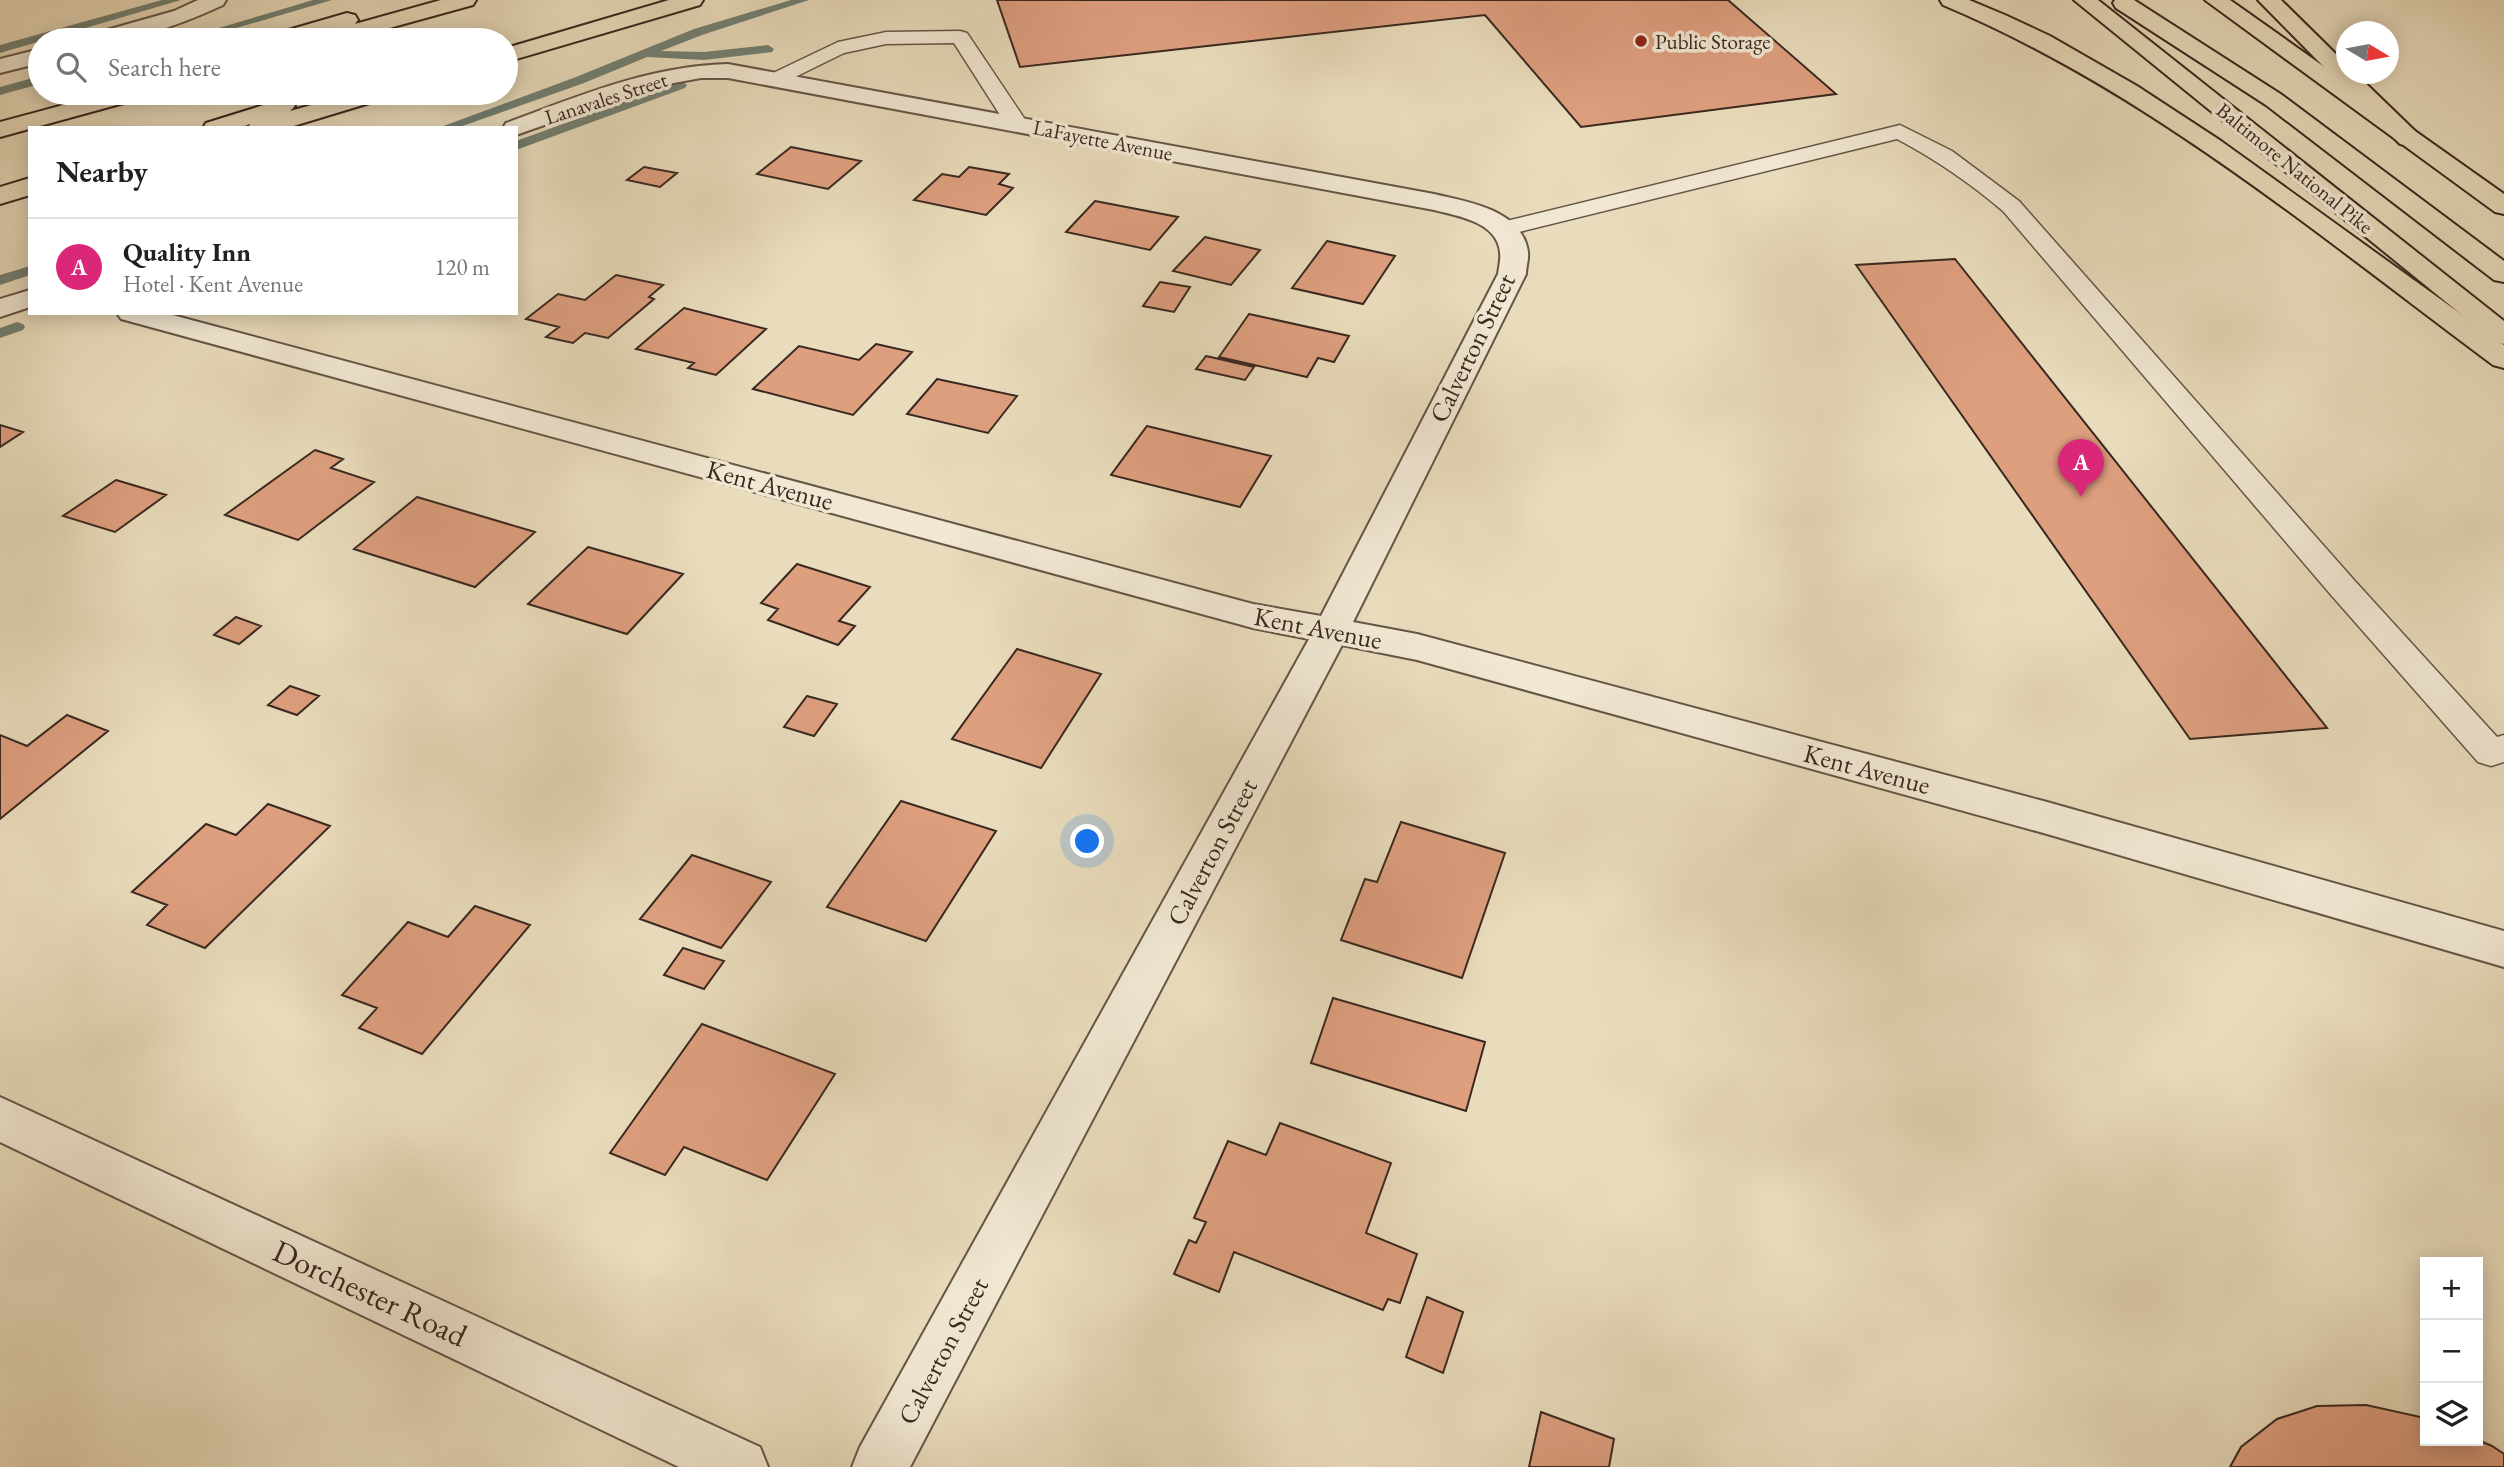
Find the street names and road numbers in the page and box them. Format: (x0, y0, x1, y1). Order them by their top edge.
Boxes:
street label: Lanavales Street (541, 65, 671, 131)
street label: Baltimore National Pike (2211, 96, 2379, 240)
street label: LaFayette Avenue (1031, 113, 1175, 167)
street label: Calverton Street (1421, 268, 1523, 428)
street label: Kent Avenue (703, 452, 837, 518)
street label: Kent Avenue (1251, 599, 1385, 657)
street label: Kent Avenue (1800, 736, 1934, 802)
street label: Calverton Street (1159, 773, 1265, 931)
street label: Dorchester Road (266, 1230, 475, 1357)
street label: Calverton Street (890, 1272, 996, 1430)

